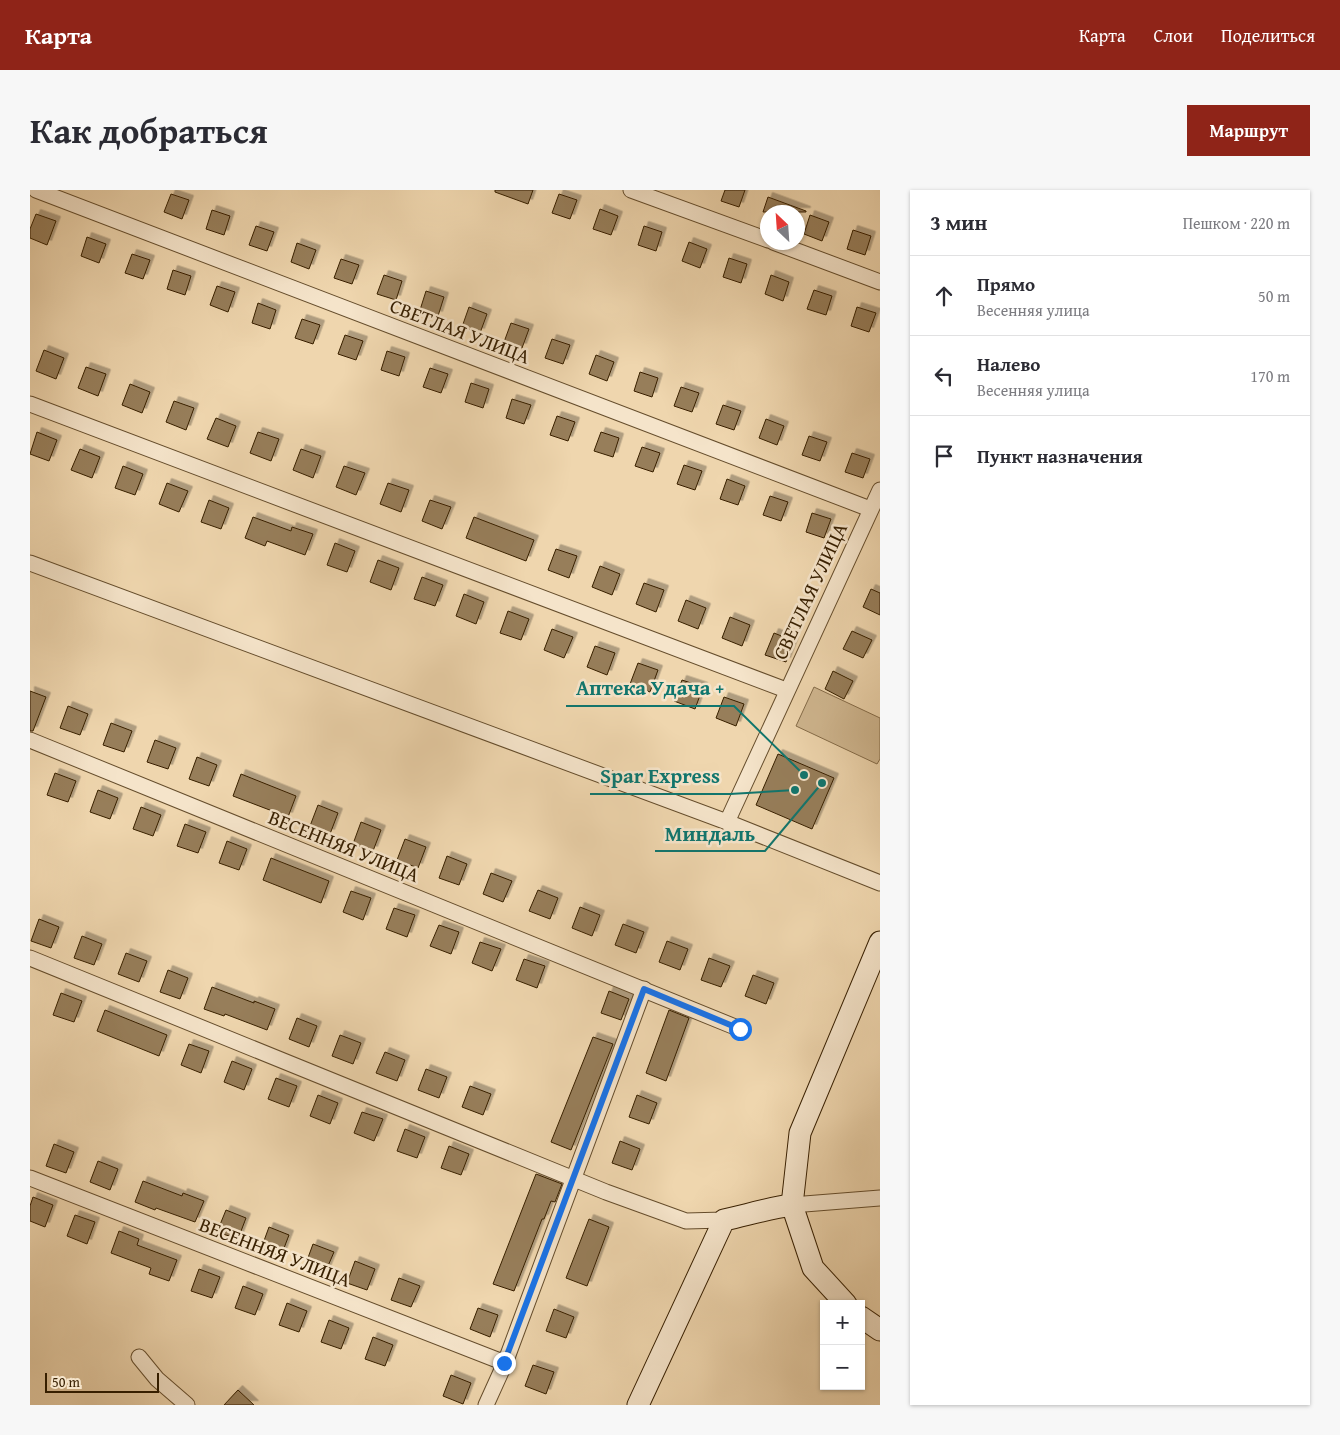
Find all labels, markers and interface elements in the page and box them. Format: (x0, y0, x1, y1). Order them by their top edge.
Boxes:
text: Карта (25, 18, 92, 53)
text: Карта (1079, 22, 1126, 49)
text: Слои (1154, 22, 1193, 49)
text: Поделиться (1221, 22, 1315, 49)
text: Как добраться (30, 105, 268, 156)
button: Маршрут (1187, 105, 1310, 156)
north arrow (760, 205, 805, 250)
text: 3 мин (930, 207, 987, 238)
text: Пешком · 220 m (1183, 211, 1290, 235)
text: Прямо (977, 270, 1035, 298)
icon: ahead (930, 282, 958, 310)
text: 50 m (1258, 284, 1290, 308)
street label: СВЕТЛАЯ УЛИЦА (386, 290, 534, 371)
text: Весенняя улица (977, 298, 1090, 322)
text: Налево (977, 350, 1040, 378)
icon: left (930, 362, 958, 390)
text: 170 m (1250, 364, 1290, 388)
text: Весенняя улица (977, 378, 1090, 402)
icon: arrive (930, 442, 958, 470)
text: Пункт назначения (977, 442, 1143, 470)
street label: СВЕТЛАЯ УЛИЦА (765, 518, 854, 664)
callout: Аптека Удача + (566, 670, 734, 706)
text: Аптека Удача + (576, 672, 724, 703)
callout: Spar Express (590, 758, 730, 794)
text: Spar Express (600, 760, 720, 791)
street label: ВЕСЕННЯЯ УЛИЦА (264, 802, 424, 889)
callout: Миндаль (655, 815, 765, 851)
text: Миндаль (665, 818, 755, 849)
route start (729, 1018, 752, 1041)
street label: ВЕСЕННЯЯ УЛИЦА (195, 1209, 355, 1294)
map controls (820, 1300, 865, 1390)
button: + (820, 1300, 865, 1345)
button: − (820, 1345, 865, 1390)
route end (493, 1352, 516, 1375)
scale bar (45, 1370, 159, 1393)
text: 50 m (52, 1372, 80, 1392)

